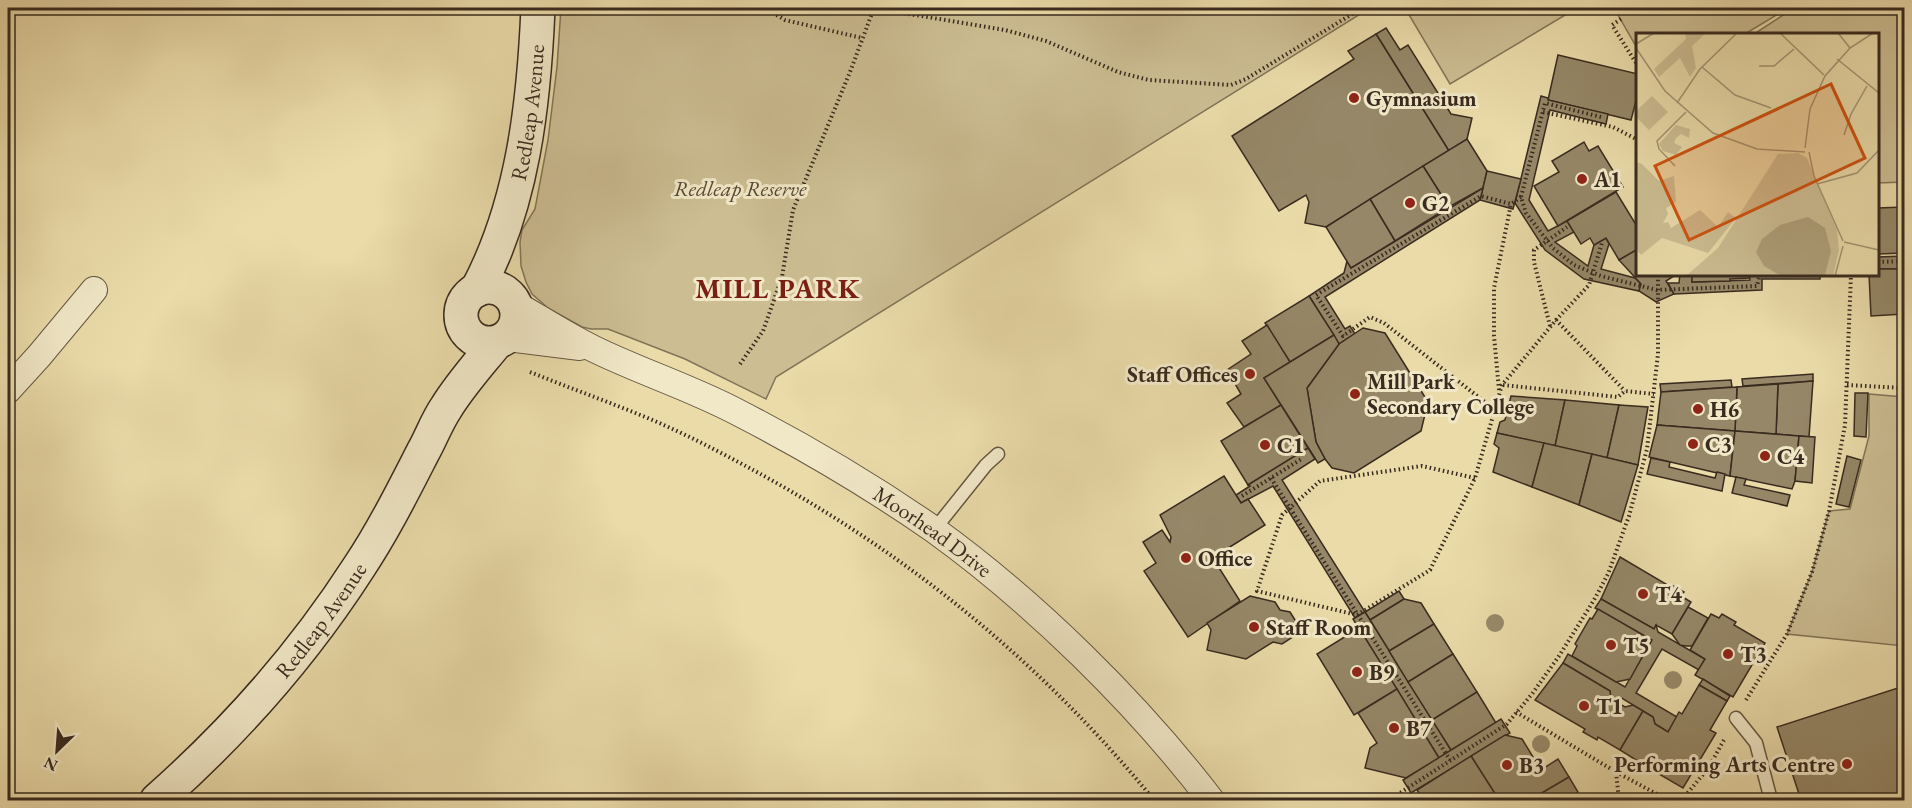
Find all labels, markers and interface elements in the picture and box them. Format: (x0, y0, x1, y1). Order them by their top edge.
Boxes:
inset map (1636, 33, 1879, 276)
street label: Redleap Avenue (503, 43, 551, 183)
place label: Gymnasium (1366, 84, 1477, 113)
marker: Gymnasium (1347, 91, 1361, 105)
place label: A1 (1593, 165, 1621, 194)
marker: A1 (1575, 172, 1589, 186)
park label: Redleap Reserve (673, 174, 807, 203)
place label: G2 (1422, 189, 1450, 218)
marker: G2 (1403, 196, 1417, 210)
district label: MILL PARK (695, 270, 861, 306)
place label: Staff Offices (1127, 360, 1238, 389)
marker: Staff Offices (1243, 367, 1257, 381)
place label: Mill Park Secondary College (1367, 367, 1534, 421)
marker: Mill Park Secondary College (1348, 387, 1362, 401)
place label: H6 (1710, 395, 1740, 424)
marker: H6 (1691, 402, 1705, 416)
place label: C3 (1705, 430, 1732, 459)
place label: C1 (1277, 431, 1304, 460)
marker: C3 (1686, 437, 1700, 451)
marker: C1 (1258, 438, 1272, 452)
place label: C4 (1777, 442, 1805, 471)
marker: C4 (1758, 449, 1772, 463)
street label: Moorhead Drive (868, 479, 999, 584)
place label: Office (1198, 544, 1253, 573)
marker: Office (1179, 551, 1193, 565)
street label: Redleap Avenue (268, 556, 373, 684)
place label: T4 (1655, 580, 1682, 609)
marker: T4 (1636, 587, 1650, 601)
place label: Staff Room (1266, 613, 1371, 642)
marker: Staff Room (1247, 620, 1261, 634)
place label: T5 (1623, 631, 1650, 660)
marker: T5 (1604, 638, 1618, 652)
place label: T3 (1740, 640, 1767, 669)
marker: T3 (1721, 647, 1735, 661)
place label: B9 (1369, 658, 1395, 687)
marker: B9 (1350, 665, 1364, 679)
place label: T1 (1596, 692, 1623, 721)
marker: T1 (1577, 699, 1591, 713)
place label: B7 (1406, 714, 1432, 743)
north arrow (27, 721, 87, 781)
marker: B7 (1387, 721, 1401, 735)
place label: Performing Arts Centre (1614, 750, 1835, 779)
place label: B3 (1519, 751, 1544, 780)
text: N (41, 752, 61, 776)
marker: Performing Arts Centre (1840, 757, 1854, 771)
marker: B3 (1500, 758, 1514, 772)

